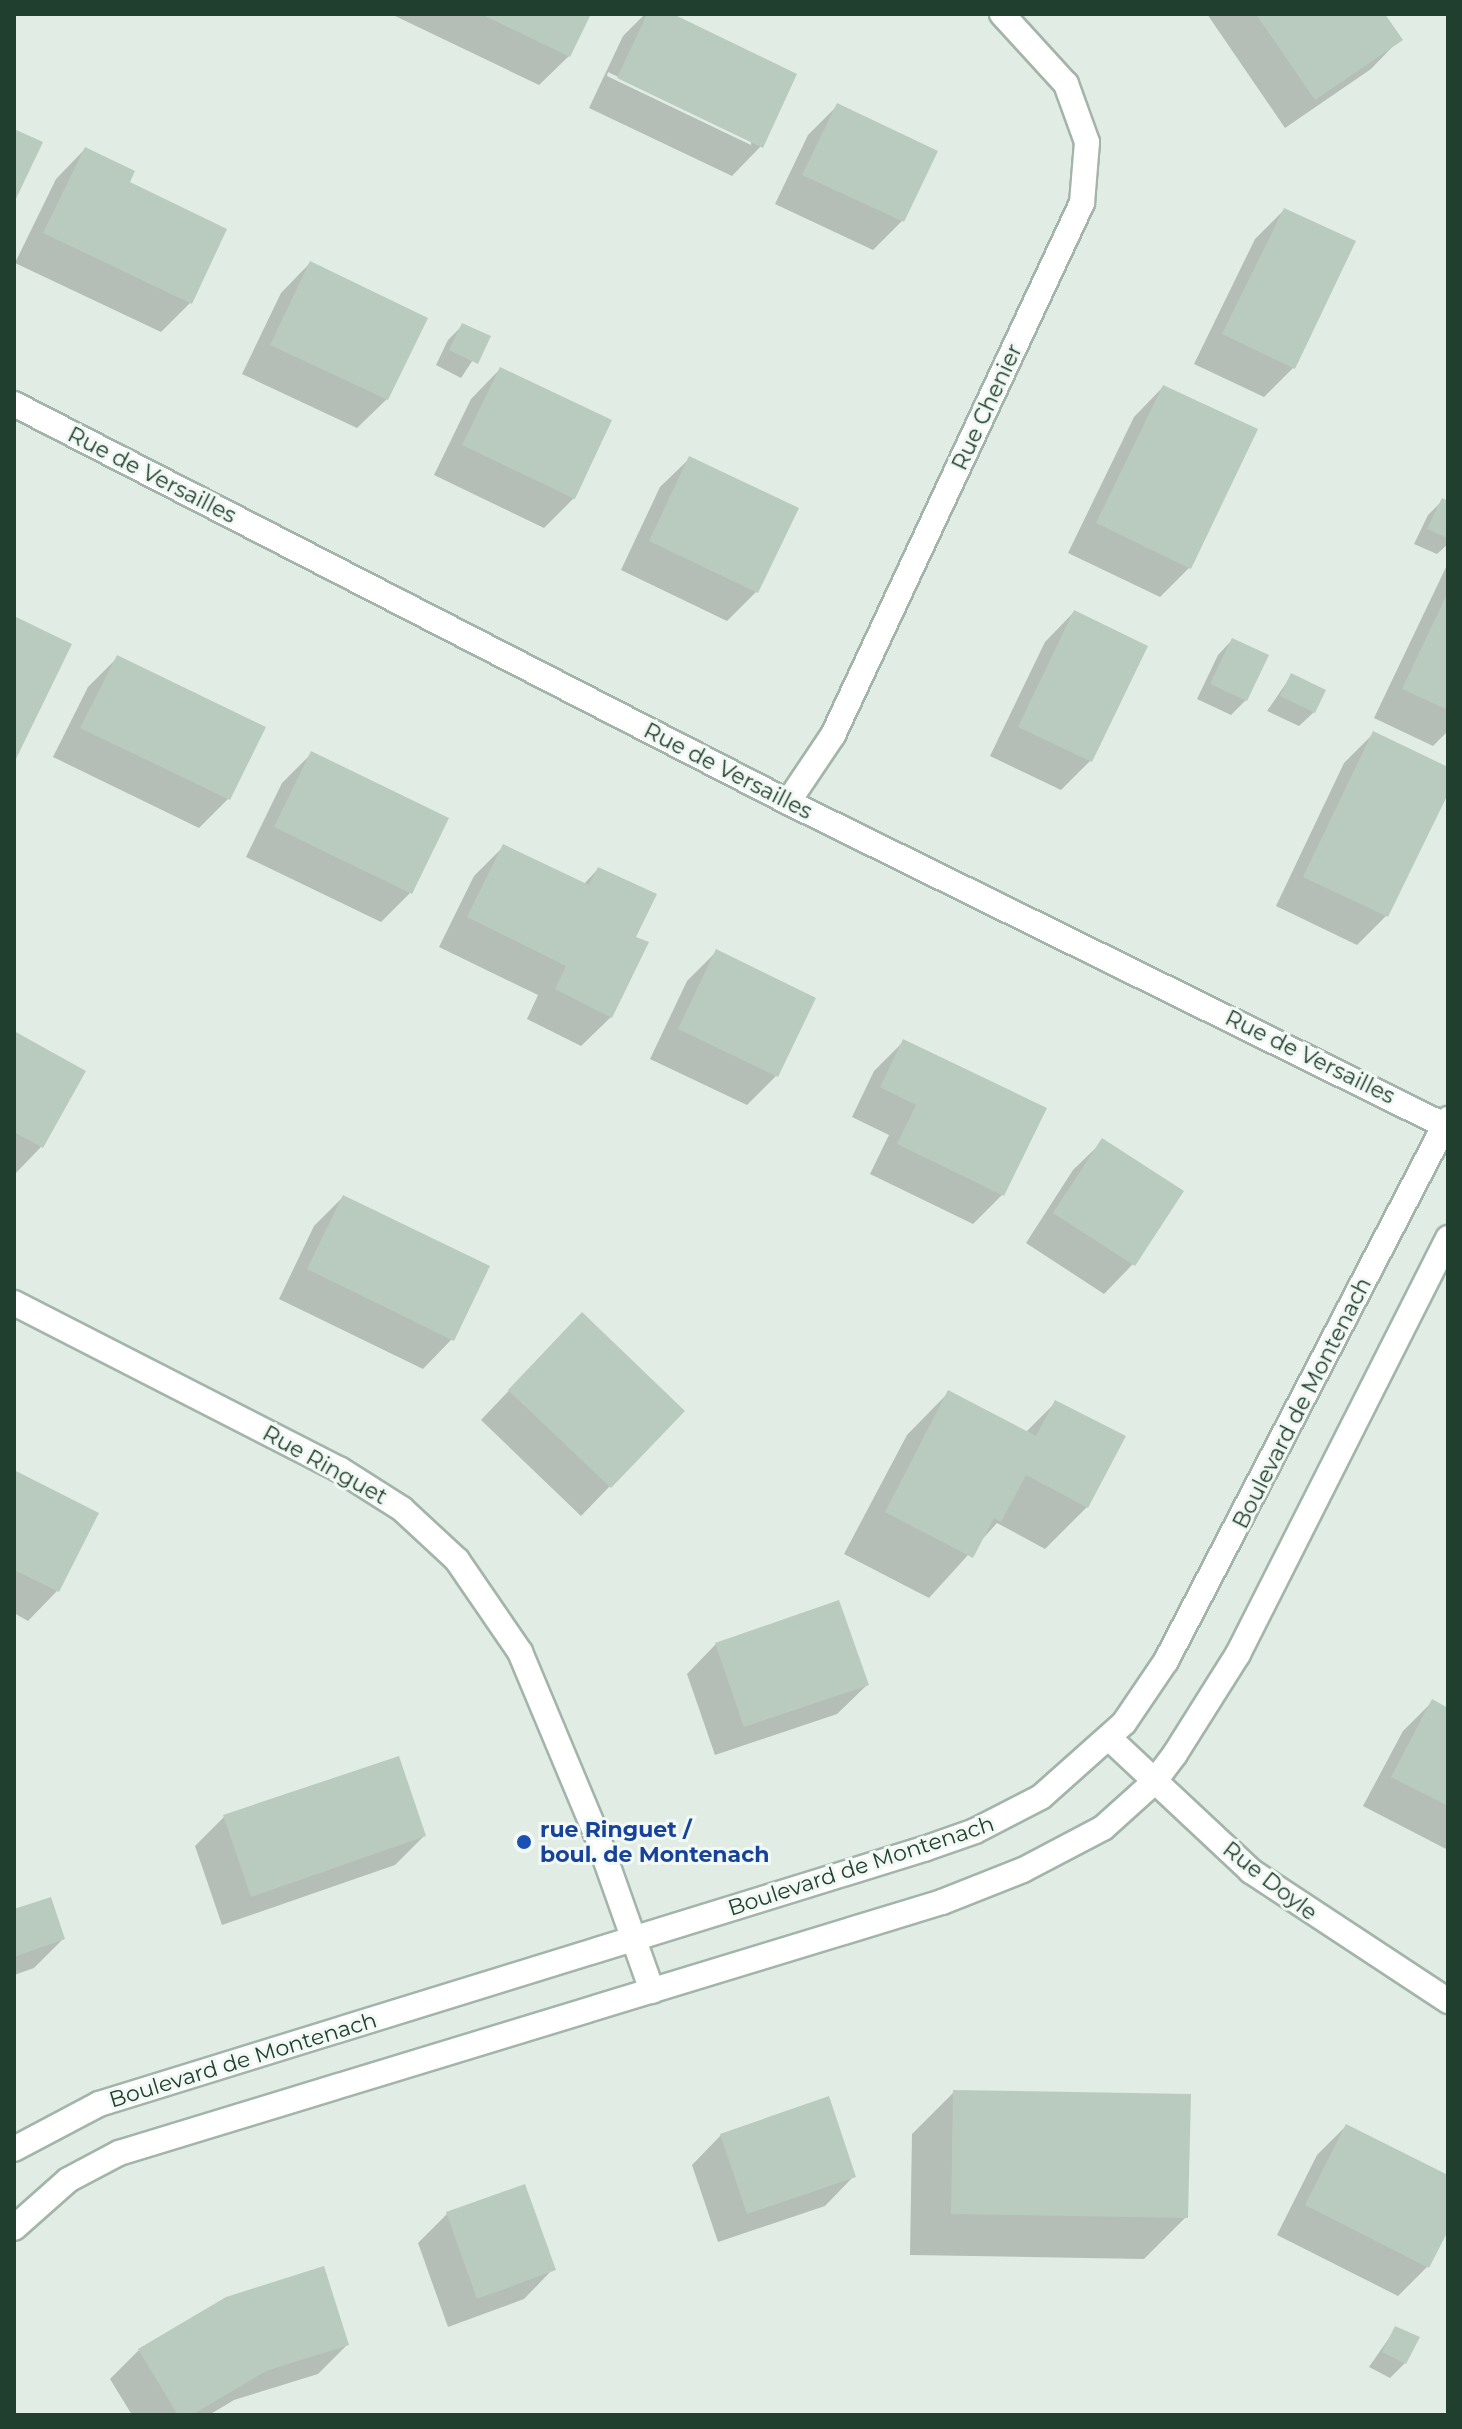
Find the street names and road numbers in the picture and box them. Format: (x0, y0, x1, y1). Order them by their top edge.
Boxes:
street label: Rue Chenier (946, 340, 1028, 474)
street label: Rue de Versailles (63, 421, 241, 529)
street label: Rue de Versailles (639, 717, 817, 825)
street label: Rue de Versailles (1221, 1004, 1399, 1110)
street label: Boulevard de Montenach (1227, 1273, 1377, 1533)
street label: Rue Ringuet (258, 1420, 392, 1510)
street label: Boulevard de Montenach (725, 1810, 997, 1922)
street label: Rue Doyle (1218, 1836, 1322, 1926)
street label: Boulevard de Montenach (106, 2007, 380, 2113)

